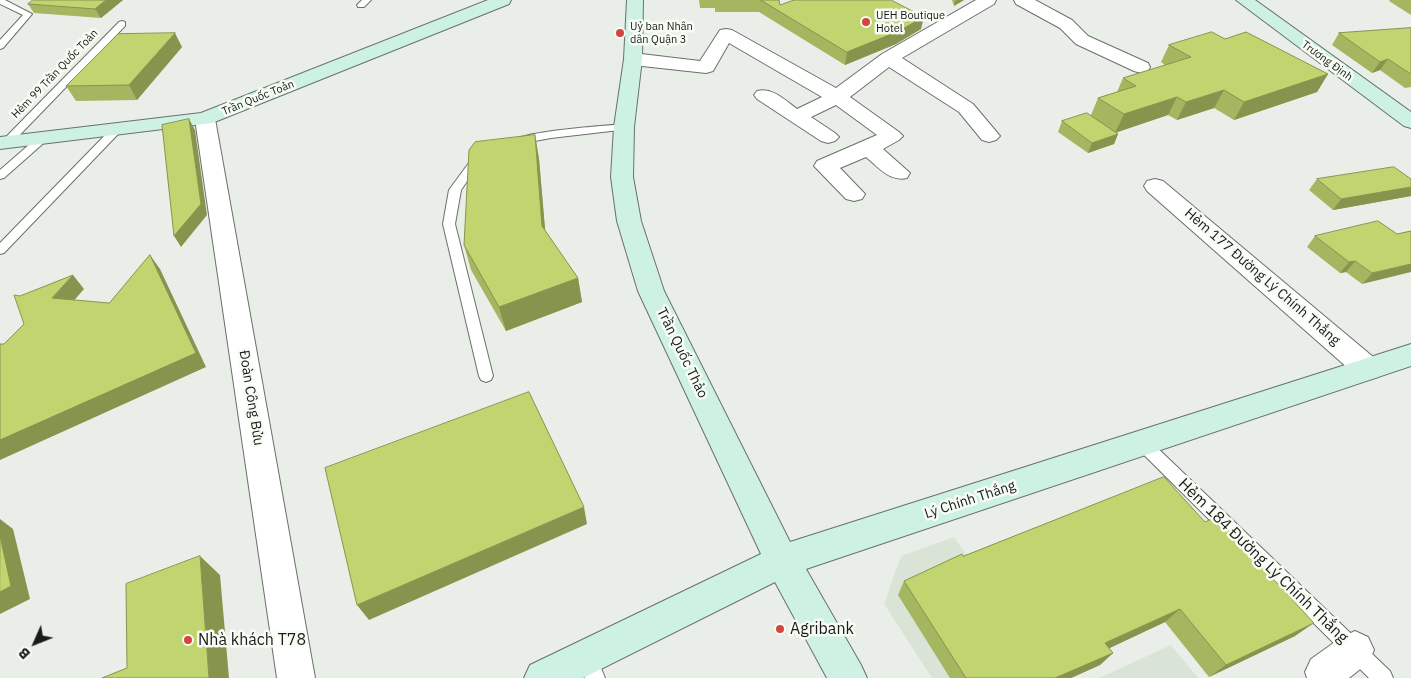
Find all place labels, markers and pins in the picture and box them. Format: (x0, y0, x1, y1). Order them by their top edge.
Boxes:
place label: UEH Boutique Hotel (876, 9, 945, 35)
marker: UEH Boutique Hotel (860, 16, 872, 28)
place label: Uỷ ban Nhân dân Quận 3 (630, 20, 693, 46)
marker: Uỷ ban Nhân dân Quận 3 (614, 27, 626, 39)
place label: Agribank (790, 619, 854, 639)
marker: Agribank (774, 623, 786, 635)
place label: Nhà khách T78 (198, 630, 306, 650)
marker: Nhà khách T78 (182, 634, 194, 646)

